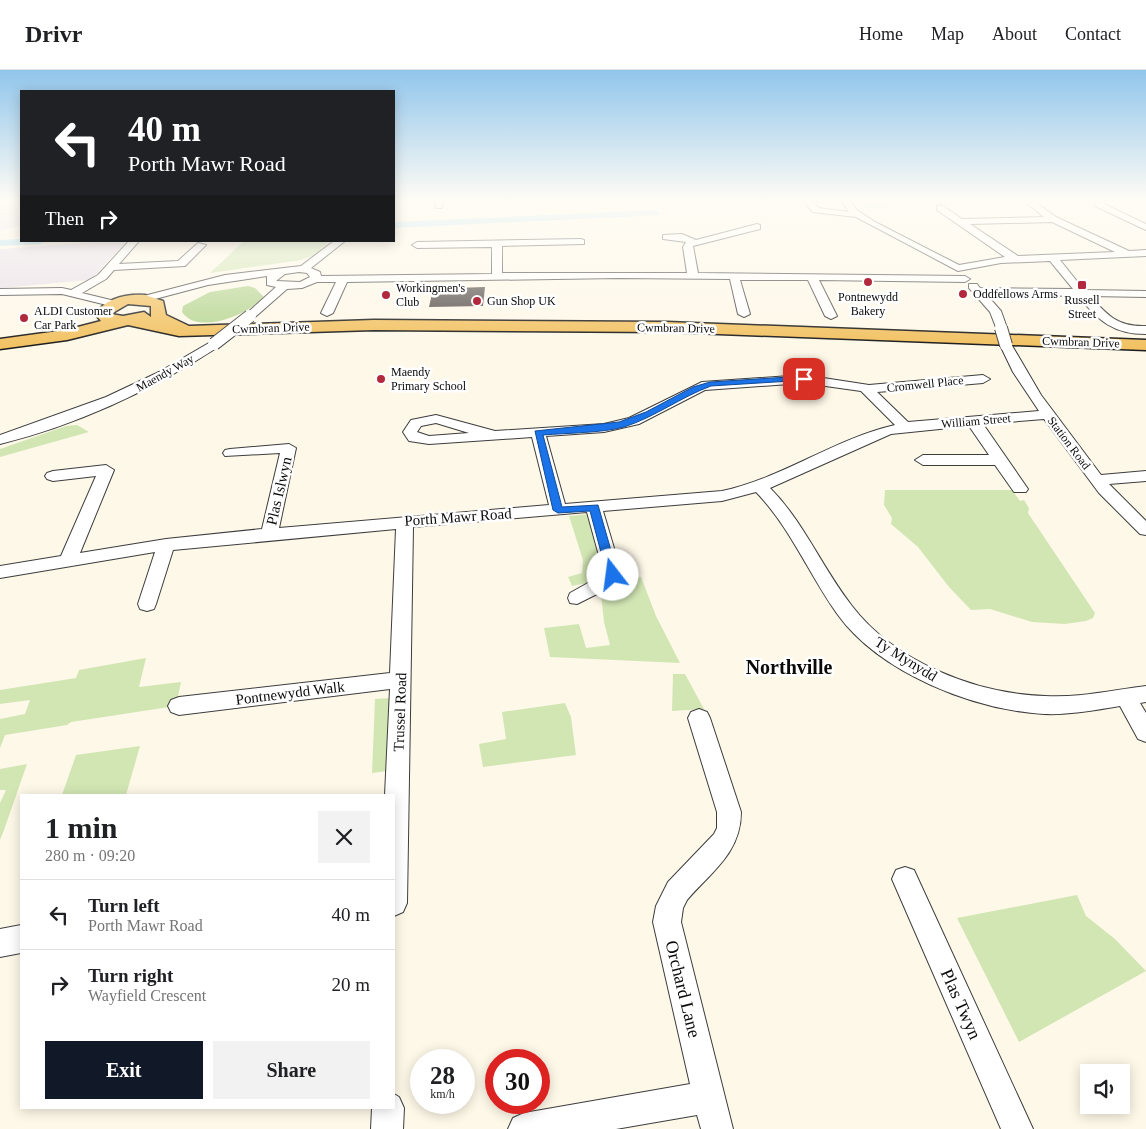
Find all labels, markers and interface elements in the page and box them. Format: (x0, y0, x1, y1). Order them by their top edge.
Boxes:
text: Drivr (25, 21, 82, 47)
text: Home (859, 24, 903, 44)
text: Map (931, 24, 964, 44)
text: About (992, 24, 1037, 44)
text: Contact (1065, 24, 1121, 44)
icon: left (45, 110, 110, 175)
text: 40 m (128, 110, 201, 149)
text: Porth Mawr Road (128, 151, 286, 176)
icon: right (94, 205, 122, 233)
text: Then (45, 208, 84, 229)
marker: Pontnewydd Bakery (862, 276, 874, 288)
marker: Russell Street (1076, 279, 1088, 291)
place label: Workingmen's Club (396, 281, 466, 309)
place label: Oddfellows Arms (973, 287, 1058, 301)
marker: Oddfellows Arms (957, 288, 969, 300)
marker: Workingmen's Club (380, 289, 392, 301)
place label: Pontnewydd Bakery (838, 290, 898, 318)
place label: Russell Street (1064, 293, 1100, 321)
place label: Gun Shop UK (487, 294, 556, 308)
marker: Gun Shop UK (471, 295, 483, 307)
place label: ALDI Customer Car Park (34, 304, 112, 332)
marker: ALDI Customer Car Park (18, 312, 30, 324)
street label: Cwmbran Drive (232, 320, 310, 336)
street label: Cwmbran Drive (637, 320, 715, 336)
street label: Cwmbran Drive (1042, 334, 1120, 350)
street label: Maendy Way (134, 351, 196, 395)
pin (783, 358, 825, 400)
place label: Maendy Primary School (391, 365, 467, 393)
icon: arrive (790, 365, 818, 393)
marker: Maendy Primary School (375, 373, 387, 385)
street label: Cromwell Place (886, 373, 964, 395)
street label: William Street (941, 411, 1012, 431)
street label: Station Road (1045, 414, 1093, 472)
street label: Plas Islwyn (263, 455, 295, 527)
street label: Porth Mawr Road (404, 505, 513, 529)
position arrow (586, 548, 638, 600)
street label: Ty Mynydd (872, 634, 940, 685)
district label: Northville (746, 656, 832, 678)
street label: Trussel Road (391, 672, 409, 752)
street label: Pontnewydd Walk (235, 678, 346, 708)
text: 1 min (45, 811, 118, 844)
button: close (318, 811, 370, 863)
text: 280 m · 09:20 (45, 847, 135, 864)
text: Turn left (88, 895, 160, 916)
icon: left (45, 901, 73, 929)
text: 40 m (331, 904, 370, 925)
text: Porth Mawr Road (88, 917, 203, 934)
street label: Orchard Lane (661, 938, 705, 1040)
text: Turn right (88, 965, 173, 986)
street label: Plas Twyn (937, 966, 985, 1042)
icon: right (45, 971, 73, 999)
text: 20 m (331, 974, 370, 995)
text: Wayfield Crescent (88, 987, 206, 1004)
button: Exit (45, 1041, 203, 1099)
button: Share (213, 1041, 370, 1099)
speed limit sign: 30 (485, 1049, 550, 1114)
text: 28 (430, 1062, 455, 1089)
map controls (1080, 1064, 1130, 1114)
button: sound (1080, 1064, 1130, 1114)
text: km/h (430, 1087, 455, 1101)

